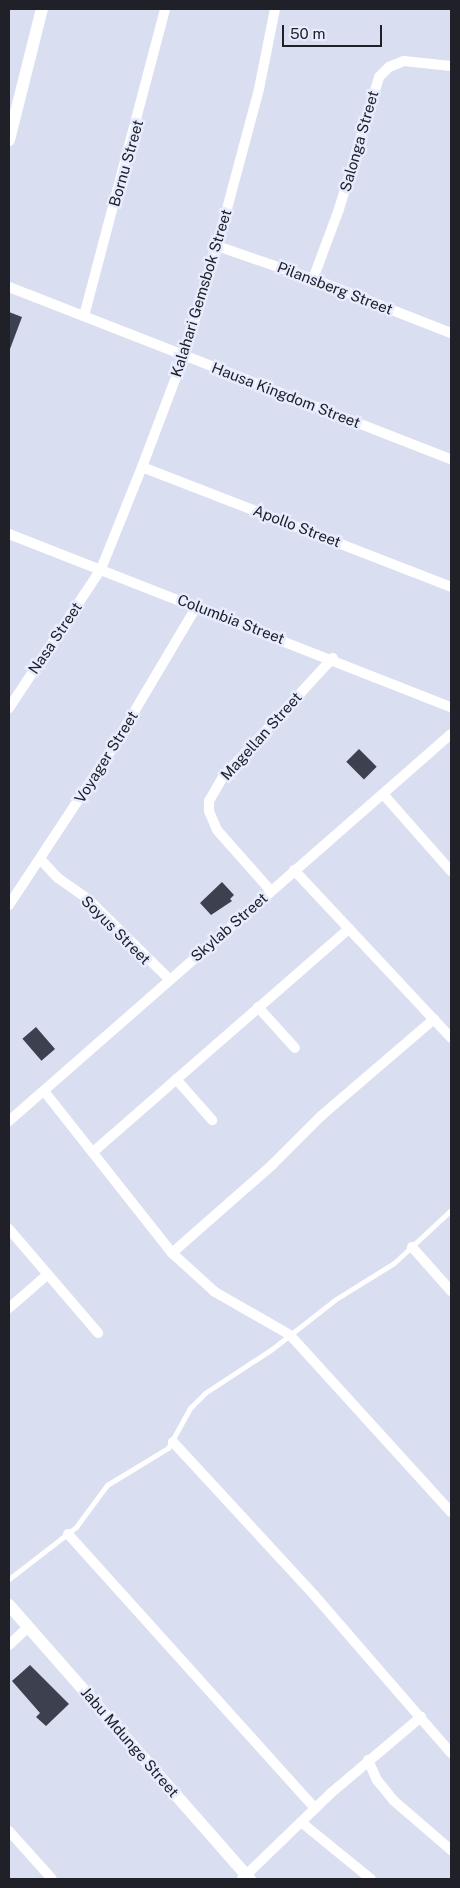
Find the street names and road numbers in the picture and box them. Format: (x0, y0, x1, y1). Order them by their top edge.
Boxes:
street label: Salonga Street (336, 88, 382, 194)
street label: Bornu Street (105, 118, 147, 208)
street label: Kalahari Gemsbok Street (167, 207, 235, 379)
street label: Pilansberg Street (275, 258, 395, 318)
street label: Hausa Kingdom Street (209, 358, 363, 432)
street label: Apollo Street (251, 501, 343, 551)
street label: Columbia Street (175, 590, 287, 648)
street label: Nasa Street (24, 599, 86, 677)
street label: Magellan Street (217, 688, 305, 784)
street label: Voyager Street (71, 708, 141, 806)
street label: Skylab Street (187, 889, 271, 965)
street label: Soyus Street (78, 892, 154, 968)
street label: Jabu Mdunge Street (77, 1683, 183, 1801)

